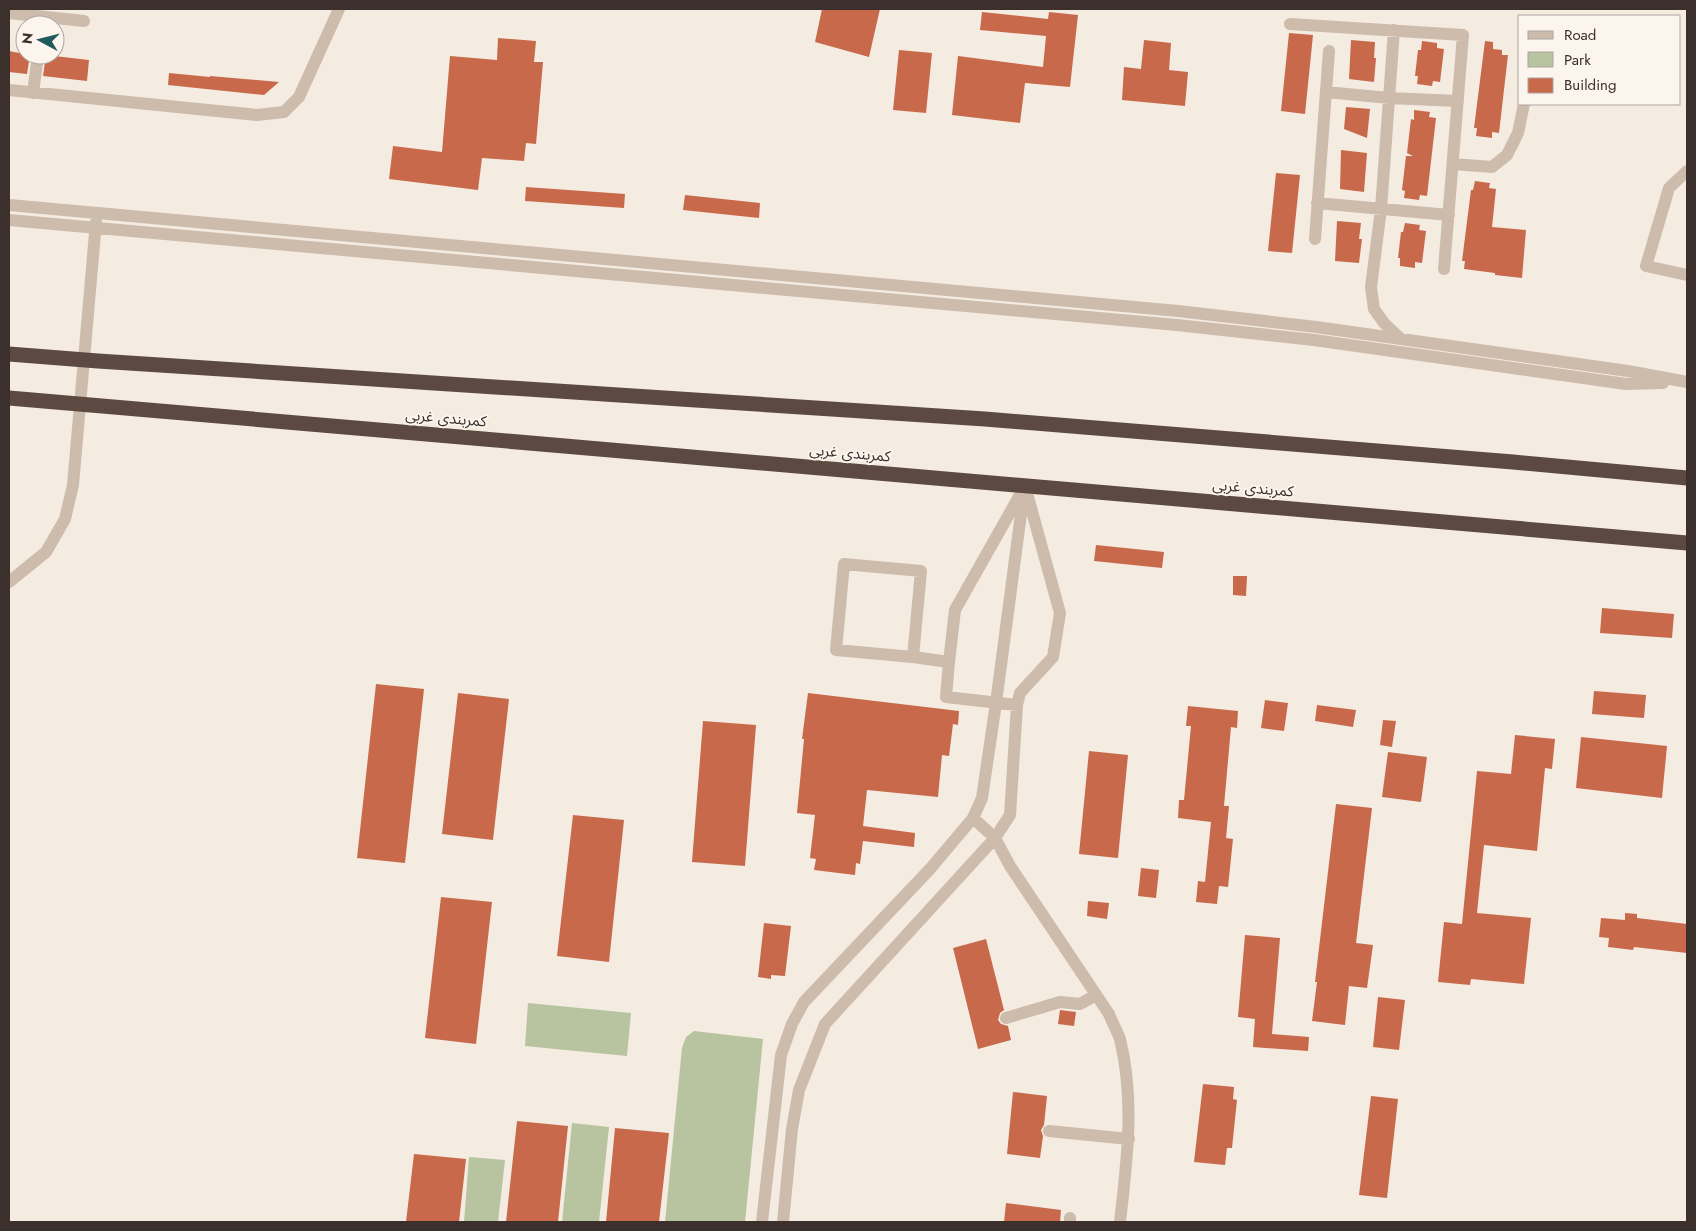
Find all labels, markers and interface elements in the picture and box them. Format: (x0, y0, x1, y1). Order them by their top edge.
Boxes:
north arrow (15, 15, 65, 65)
legend (1518, 15, 1681, 105)
text: Road (1564, 24, 1596, 46)
text: N (16, 32, 38, 45)
text: Park (1564, 49, 1591, 71)
text: Building (1564, 74, 1616, 96)
street label: کمربندی غربی (404, 403, 488, 433)
street label: کمربندی غربی (808, 438, 892, 468)
street label: کمربندی غربی (1211, 473, 1295, 503)

